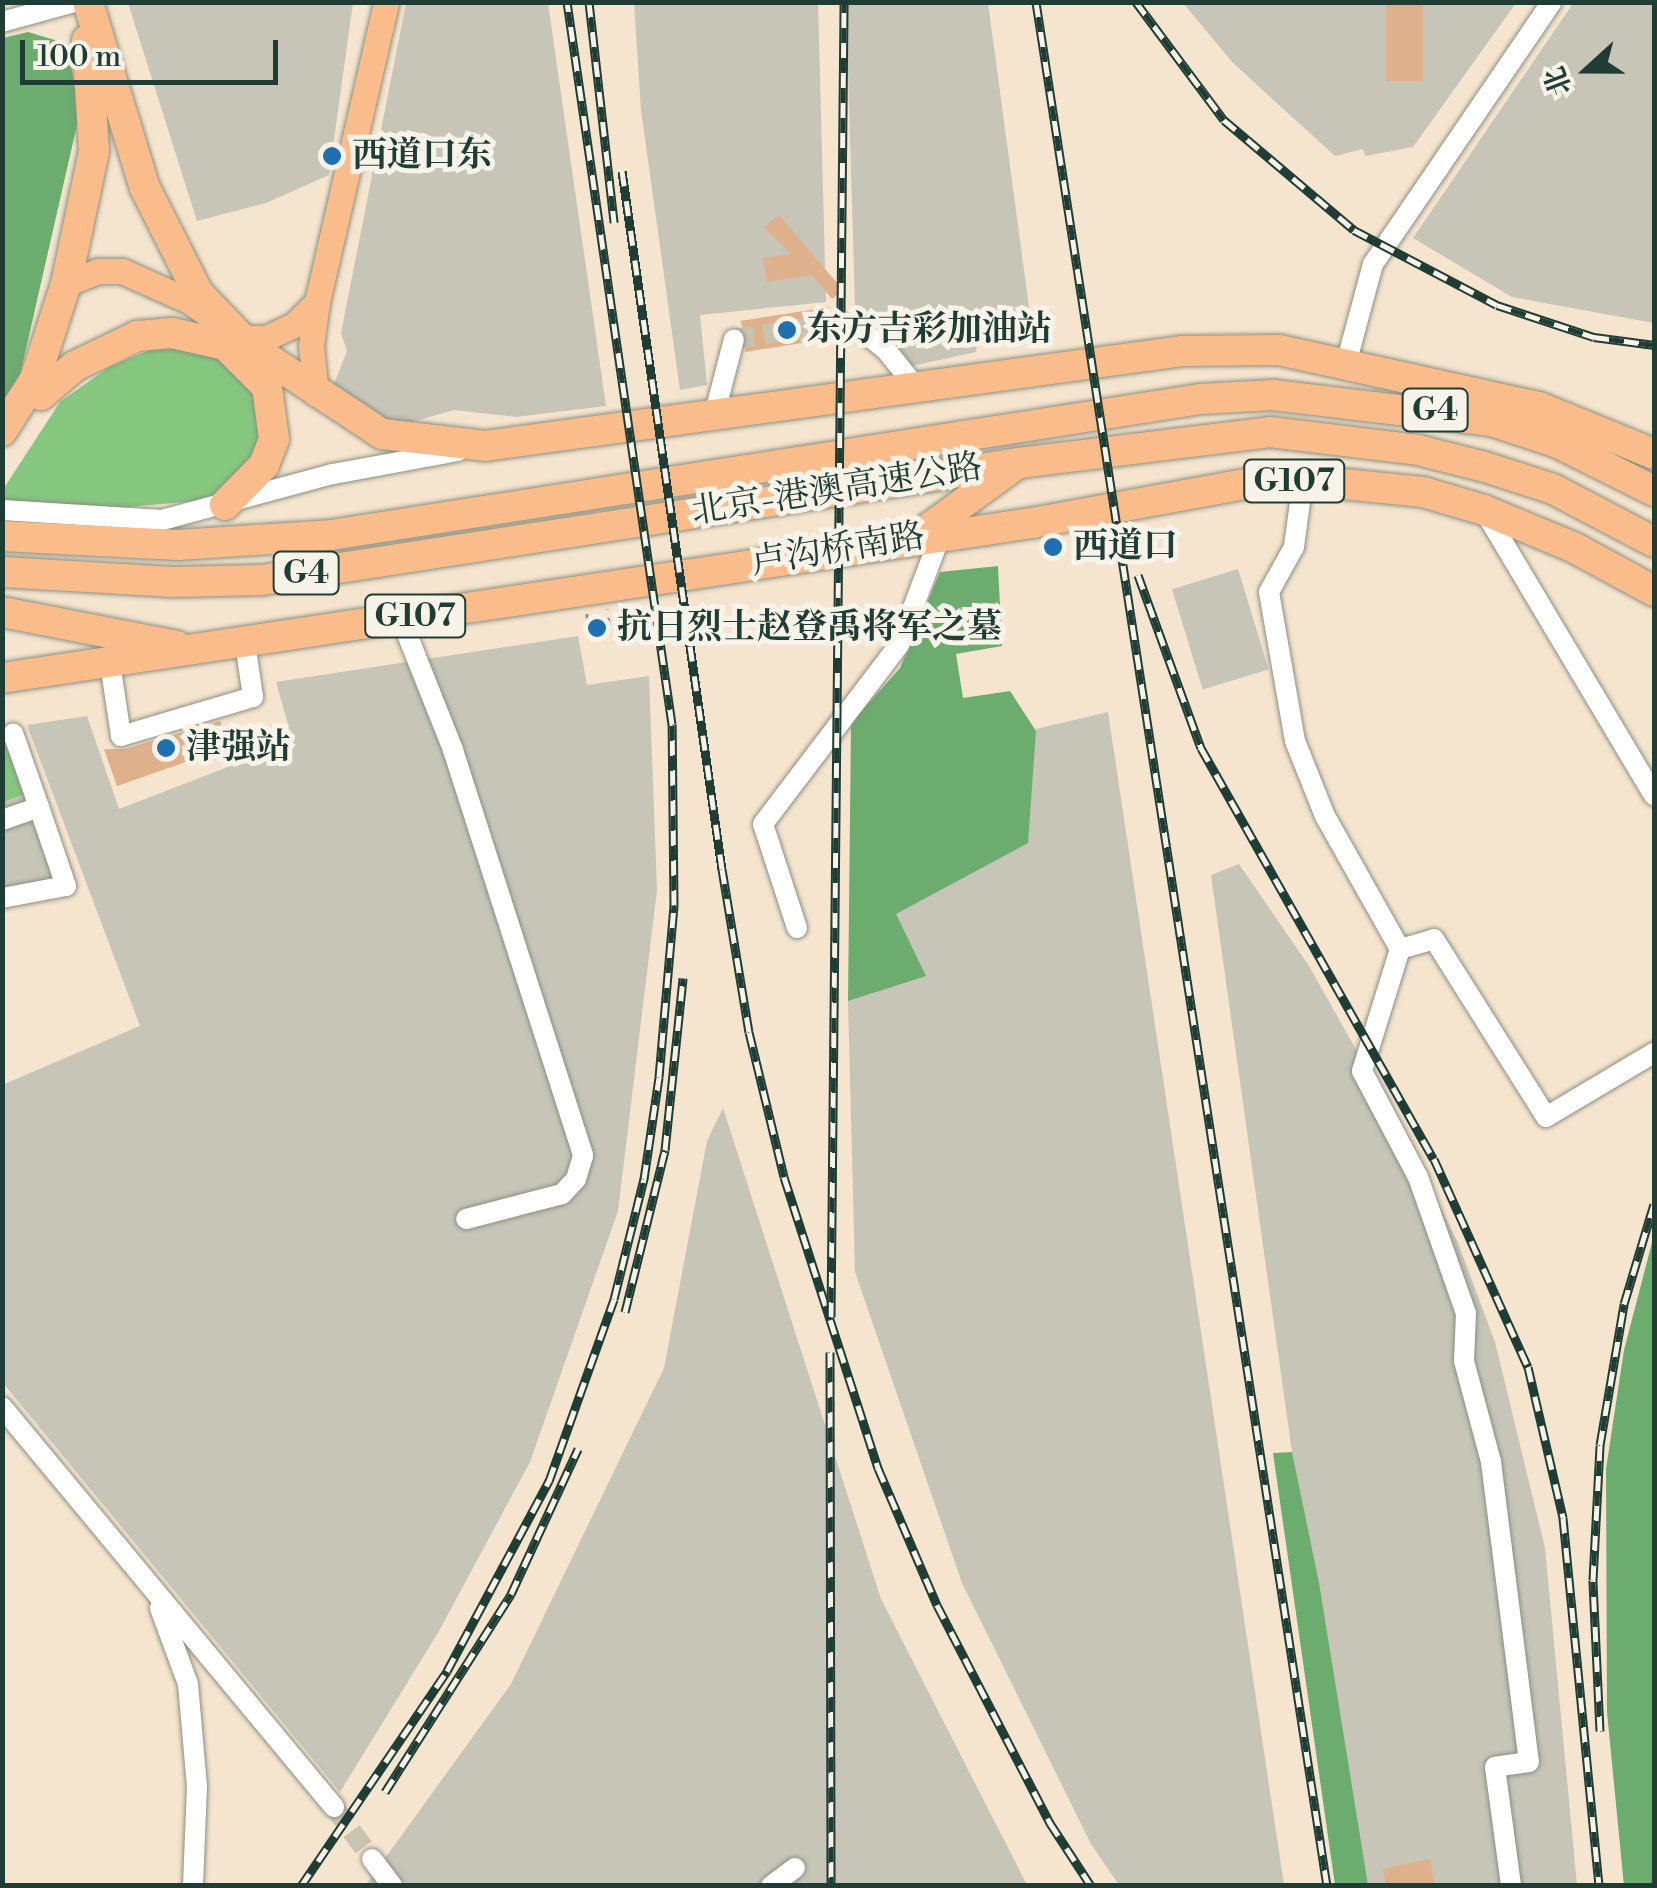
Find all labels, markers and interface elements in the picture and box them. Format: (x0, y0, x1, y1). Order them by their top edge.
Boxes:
scale bar (25, 20, 282, 82)
north arrow (1537, 20, 1637, 120)
text: 100 m (37, 38, 121, 76)
text: 北 (1537, 62, 1580, 100)
place label: 西道口东 (352, 135, 492, 177)
marker: 西道口东 (321, 145, 343, 167)
place label: 东方吉彩加油站 (807, 309, 1052, 351)
marker: 东方吉彩加油站 (776, 319, 798, 341)
road number: G4 (1400, 383, 1470, 437)
street label: 北京-港澳高速公路 (689, 446, 985, 534)
road number: G107 (1242, 454, 1346, 508)
street label: 卢沟桥南路 (748, 516, 928, 584)
place label: 西道口 (1073, 526, 1178, 568)
marker: 西道口 (1042, 536, 1064, 558)
road number: G4 (271, 546, 341, 600)
road number: G107 (362, 589, 468, 643)
place label: 抗日烈士赵登禹将军之墓 (617, 607, 1002, 649)
marker: 抗日烈士赵登禹将军之墓 (586, 617, 608, 639)
place label: 津强站 (186, 727, 291, 769)
marker: 津强站 (155, 737, 177, 759)

